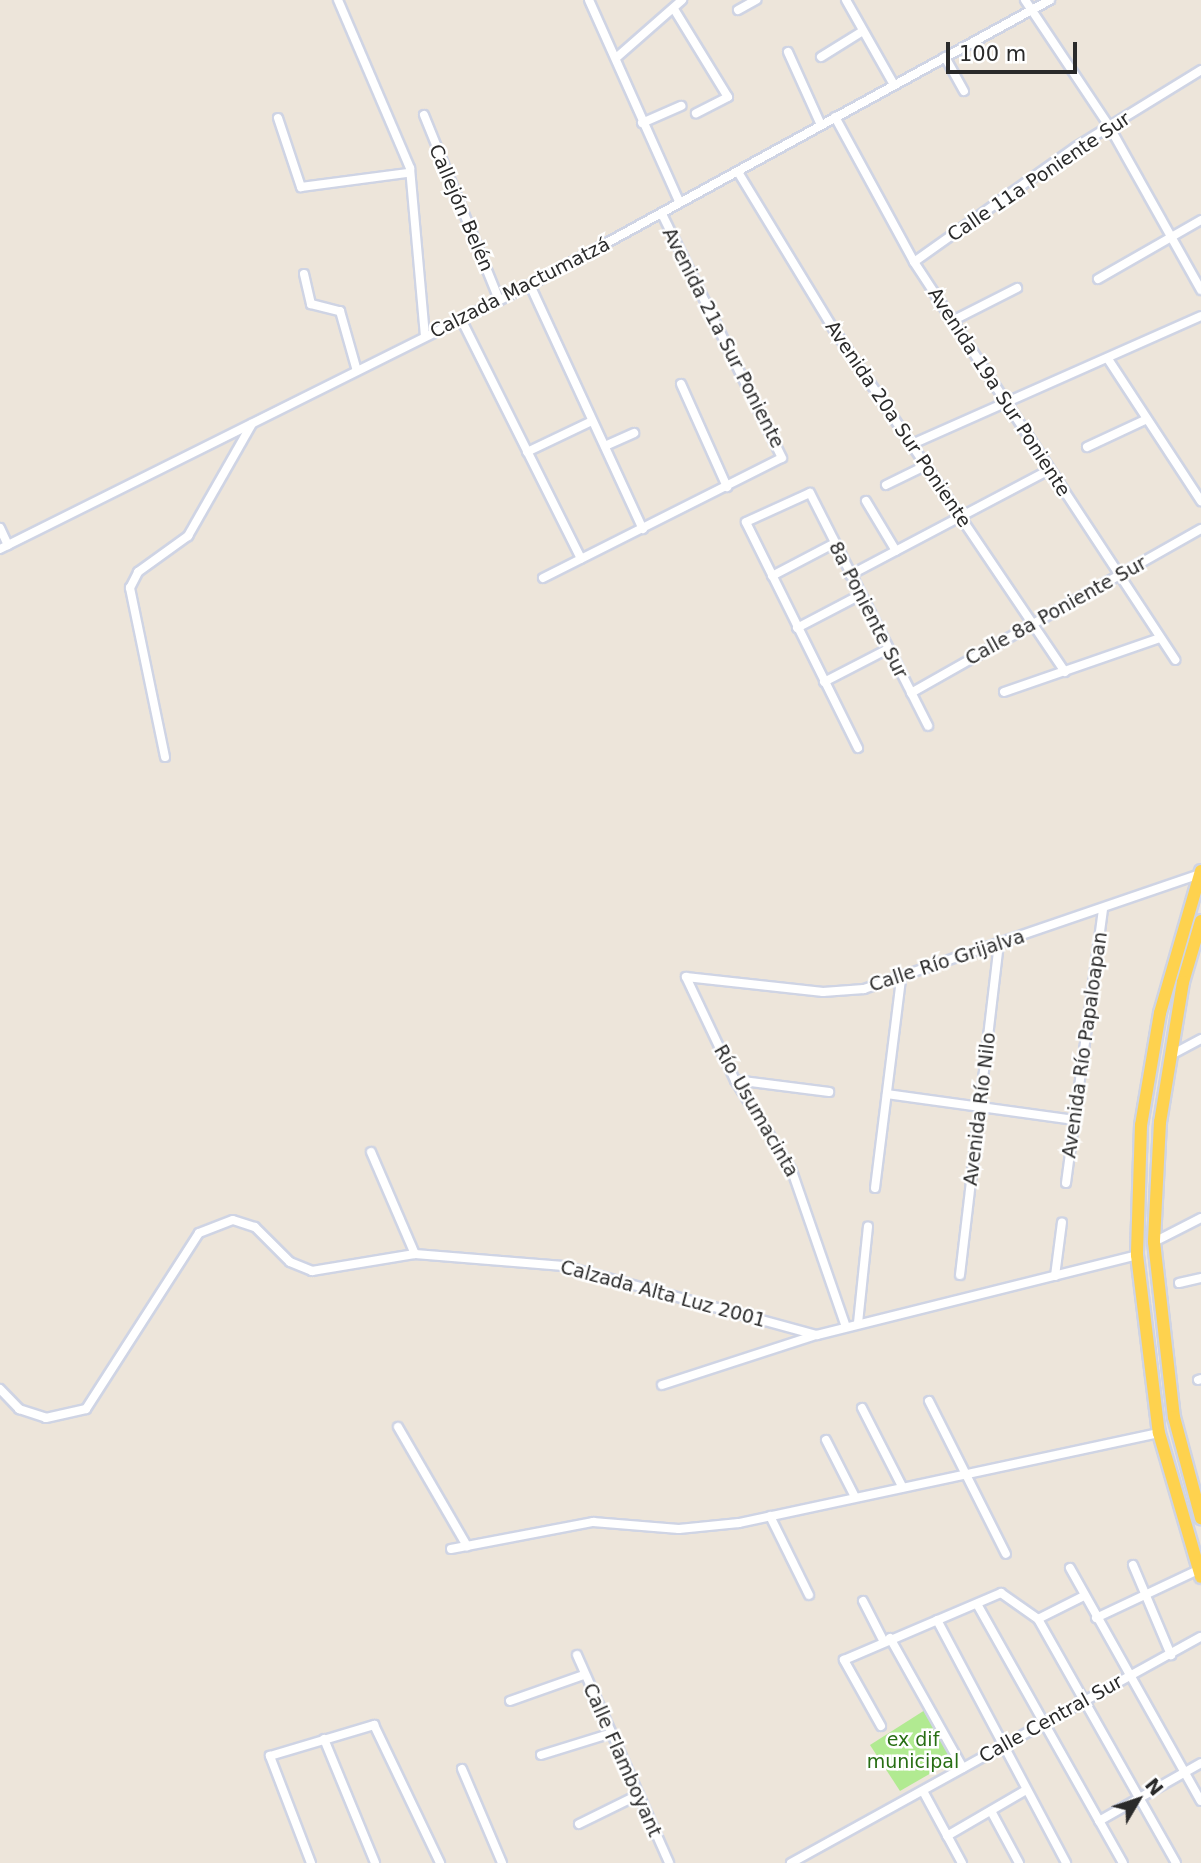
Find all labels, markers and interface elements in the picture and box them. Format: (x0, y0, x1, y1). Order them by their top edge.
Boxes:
scale bar (949, 28, 1080, 72)
text: 100 m (959, 42, 1026, 66)
street label: Calle 11a Poniente Sur (943, 107, 1135, 247)
street label: Callejón Belén (424, 141, 498, 275)
street label: Avenida 21a Sur Poniente (657, 224, 789, 452)
street label: Calzada Mactumatzá (426, 233, 614, 343)
street label: Avenida 19a Sur Poniente (923, 283, 1075, 501)
street label: Avenida 20a Sur Poniente (820, 316, 976, 532)
street label: 8a Poniente Sur (824, 538, 912, 682)
street label: Calle 8a Poniente Sur (961, 552, 1151, 670)
street label: Calle Río Grijalva (866, 925, 1028, 997)
street label: Avenida Río Papaloapan (1058, 930, 1112, 1160)
street label: Avenida Río Nilo (959, 1031, 1001, 1187)
street label: Río Usumacinta (709, 1041, 803, 1181)
street label: Calzada Alta Luz 2001 (558, 1256, 768, 1332)
street label: Calle Central Sur (975, 1670, 1127, 1768)
street label: Calle Flamboyant (578, 1680, 666, 1840)
park label: ex dif municipal (867, 1729, 959, 1773)
north arrow (1103, 1765, 1173, 1835)
text: N (1141, 1774, 1168, 1800)

